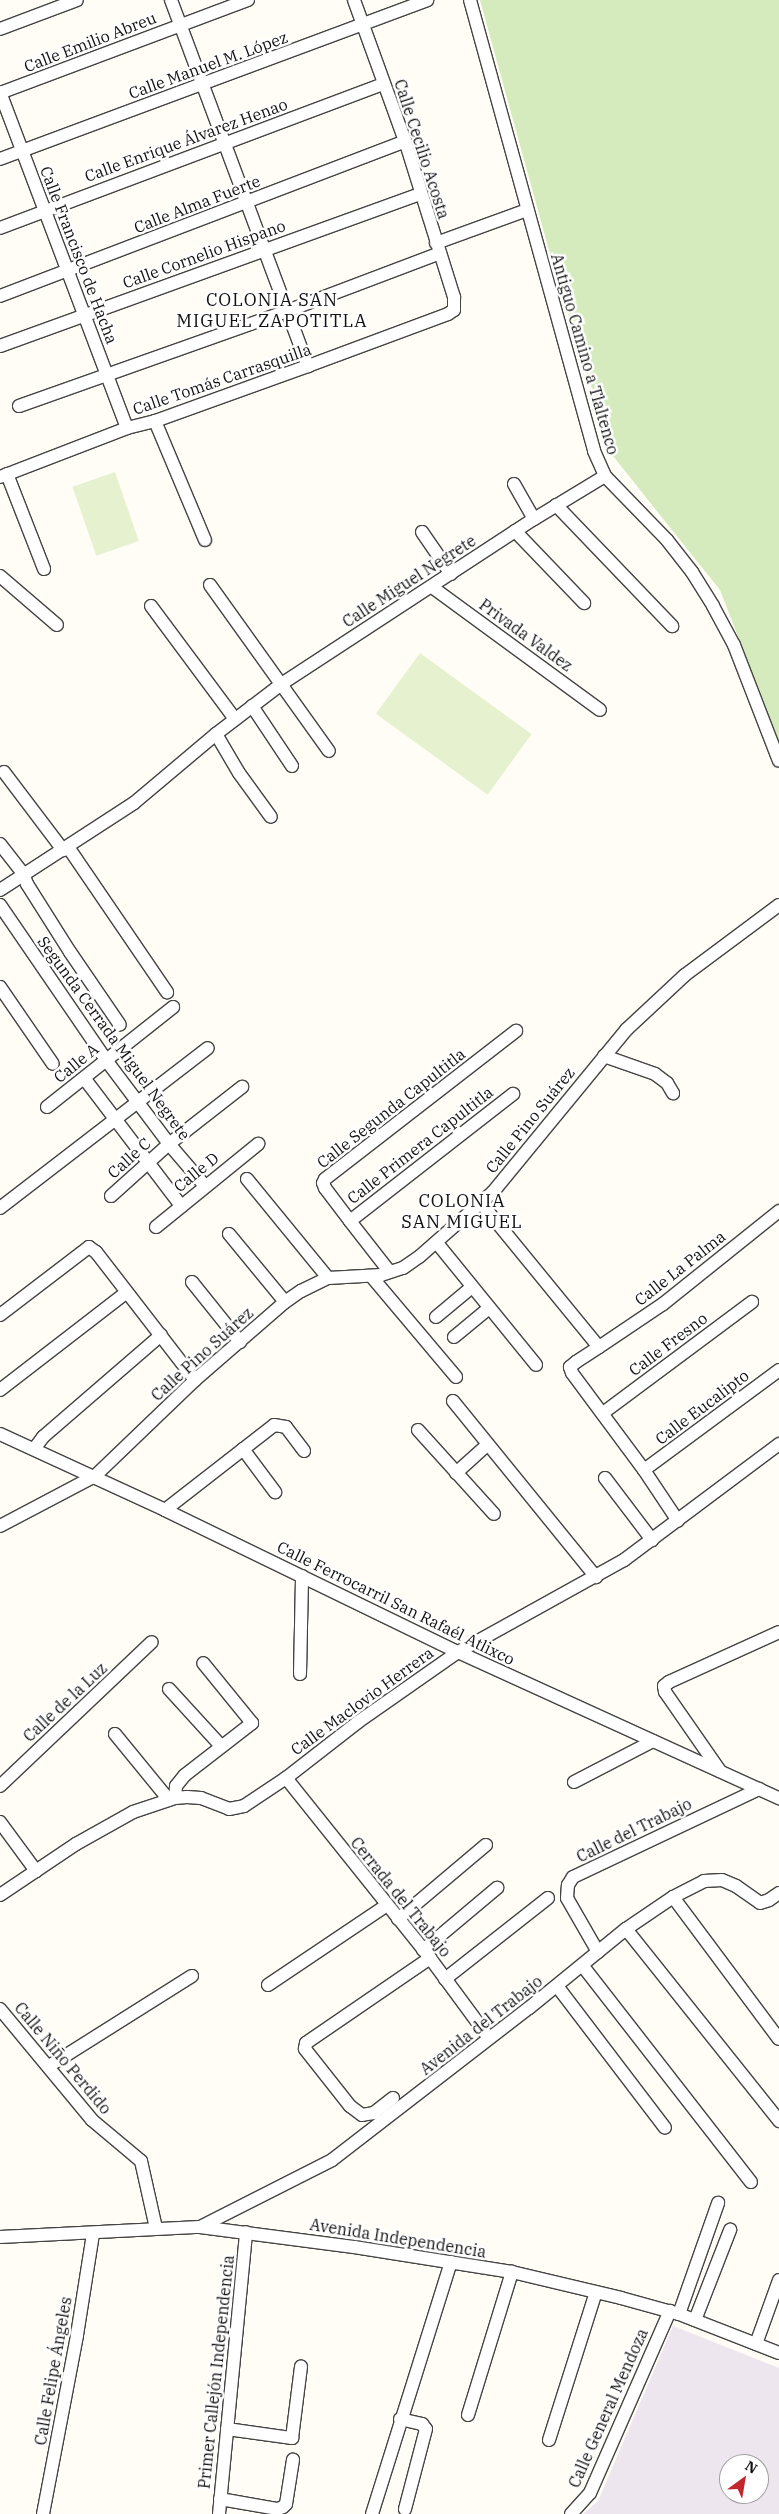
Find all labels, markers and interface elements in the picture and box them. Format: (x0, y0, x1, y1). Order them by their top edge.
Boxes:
street label: Calle Emilio Abreu (21, 8, 159, 76)
street label: Calle Manuel M. López (126, 27, 290, 103)
street label: Calle Cecilio Acosta (390, 77, 454, 221)
street label: Calle Enrique Álvarez Henao (82, 94, 290, 186)
street label: Calle Francisco de Hacha (36, 163, 122, 347)
street label: Calle Alma Fuerte (131, 171, 263, 237)
street label: Calle Cornelio Hispano (120, 216, 288, 292)
street label: Antiguo Camino a Tlaltenco (547, 251, 623, 457)
district label: COLONIA SAN MIGUEL ZAPOTITLA (174, 290, 370, 332)
street label: Calle Tomás Carrasquilla (130, 339, 314, 419)
street label: Calle Miguel Negrete (339, 531, 479, 631)
street label: Privada Valdez (476, 595, 576, 675)
street label: Segunda Cerrada Miguel Negrete (34, 932, 194, 1144)
street label: Calle A (50, 1039, 102, 1087)
street label: Calle Segunda Capultitla (313, 1044, 469, 1172)
street label: Calle Pino Suárez (481, 1063, 579, 1177)
street label: Calle Primera Capultitla (343, 1082, 497, 1208)
street label: Calle C (104, 1134, 154, 1182)
street label: Calle D (170, 1148, 222, 1196)
district label: COLONIA SAN MIGUEL (400, 1191, 524, 1234)
street label: Calle La Palma (631, 1227, 729, 1309)
street label: Calle Pino Suárez (147, 1303, 257, 1405)
street label: Calle Fresno (625, 1308, 711, 1380)
street label: Calle Eucalipto (651, 1366, 753, 1448)
street label: Calle Ferrocarril San Rafaél Atlixco (274, 1537, 518, 1669)
street label: Calle Maclovio Herrera (287, 1643, 437, 1759)
street label: Calle de la Luz (19, 1658, 111, 1746)
street label: Calle del Trabajo (573, 1794, 695, 1866)
street label: Cerrada del Trabajo (347, 1833, 455, 1961)
street label: Avenida del Trabajo (416, 1971, 546, 2079)
street label: Calle Niño Perdido (11, 1998, 115, 2118)
street label: Avenida Independencia (308, 2215, 488, 2261)
street label: Primer Callejón Independencia (194, 2254, 238, 2490)
street label: Calle Felipe Ángeles (30, 2295, 76, 2447)
street label: Calle General Mendoza (564, 2325, 652, 2491)
north arrow (719, 2454, 769, 2504)
text: N (742, 2457, 761, 2478)

